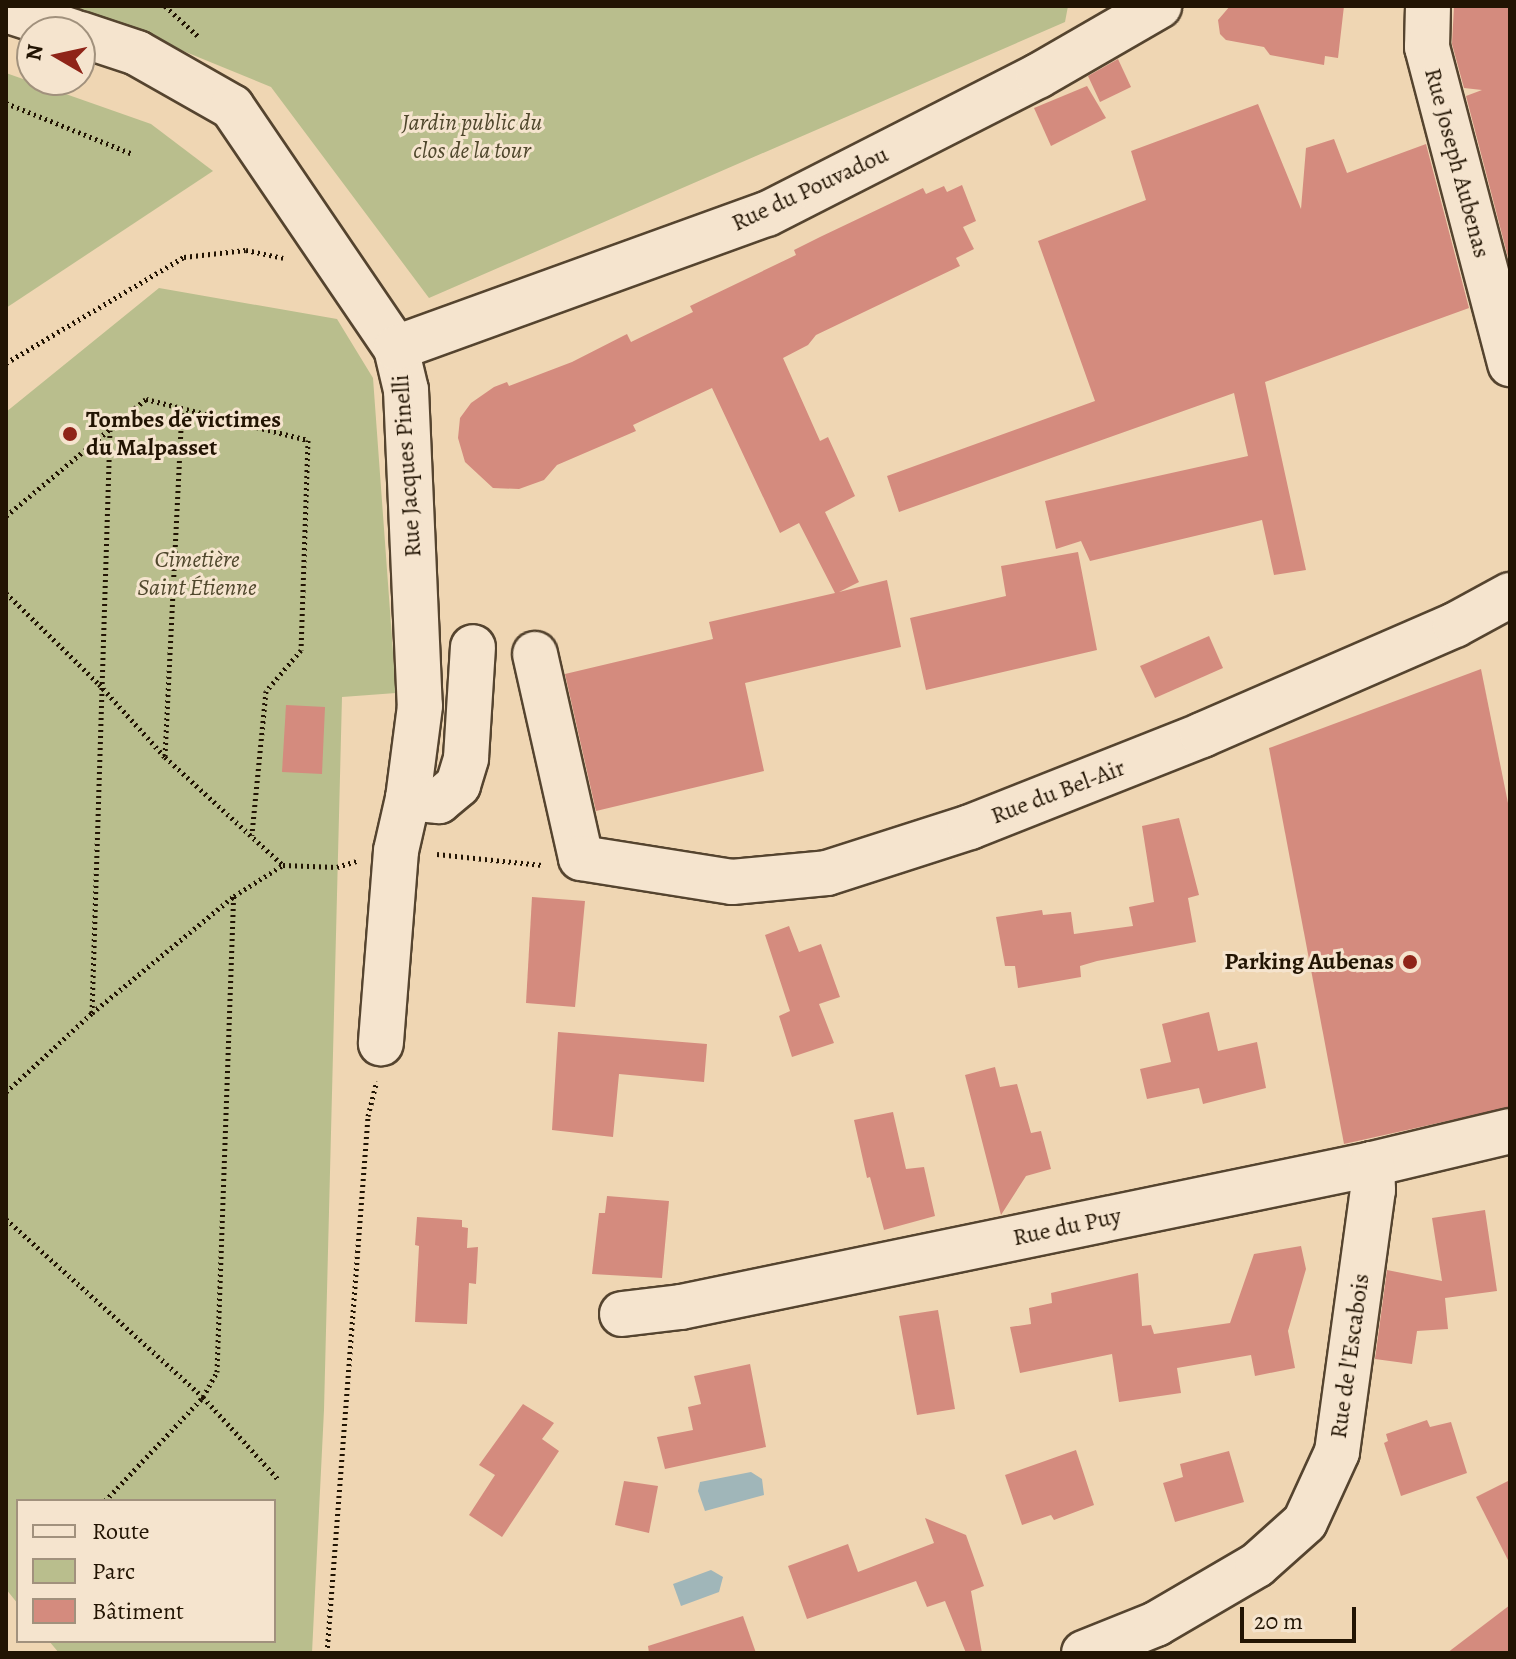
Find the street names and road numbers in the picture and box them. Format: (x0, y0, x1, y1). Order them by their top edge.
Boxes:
street label: Rue Joseph Aubenas (1418, 65, 1496, 261)
street label: Rue du Pouvadou (727, 140, 893, 238)
street label: Rue Jacques Pinelli (386, 374, 428, 558)
street label: Rue du Bel-Air (987, 753, 1129, 831)
street label: Rue du Puy (1010, 1201, 1124, 1253)
street label: Rue de l'Escabois (1324, 1272, 1376, 1440)

